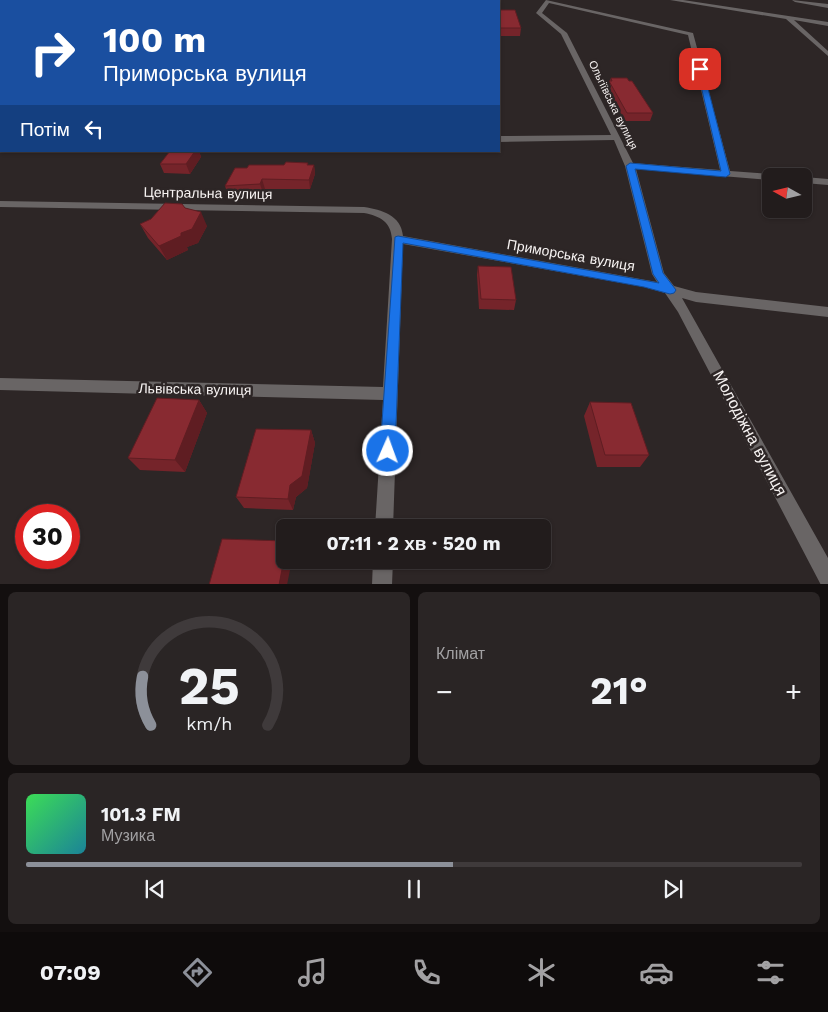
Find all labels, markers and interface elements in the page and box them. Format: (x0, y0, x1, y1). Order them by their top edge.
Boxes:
text: 100 m (103, 19, 206, 61)
icon: right (20, 20, 85, 85)
pin (679, 48, 721, 90)
icon: arrive (686, 55, 714, 83)
street label: Ольгіївська вулиця (586, 58, 640, 152)
text: Приморська вулиця (103, 61, 307, 86)
icon: left (80, 115, 108, 143)
text: Потім (20, 118, 70, 141)
north arrow (762, 168, 812, 218)
map controls (762, 168, 812, 218)
street label: Центральна вулиця (143, 184, 273, 202)
street label: Приморська вулиця (506, 236, 636, 274)
street label: Молодіжна вулиця (709, 367, 791, 499)
street label: Львівська вулиця (138, 380, 252, 398)
position arrow (361, 424, 413, 476)
speed limit sign: 30 (15, 504, 80, 569)
text: 07:11 · 2 хв · 520 m (326, 532, 501, 555)
text: Клімат (436, 644, 485, 663)
text: 25 (178, 656, 240, 717)
text: 21° (590, 669, 648, 713)
text: − (436, 675, 453, 708)
text: + (785, 675, 802, 708)
text: km/h (186, 713, 232, 734)
text: 101.3 FM (101, 803, 181, 826)
text: Музика (101, 826, 155, 845)
icon: previous (141, 875, 169, 903)
icon: pause (400, 875, 428, 903)
icon: next (659, 875, 687, 903)
icon: directions (180, 955, 215, 990)
icon: music (295, 955, 330, 990)
icon: phone (409, 955, 444, 990)
icon: climate (524, 955, 559, 990)
icon: car (639, 955, 674, 990)
icon: filters (753, 955, 788, 990)
text: 07:09 (40, 960, 101, 985)

